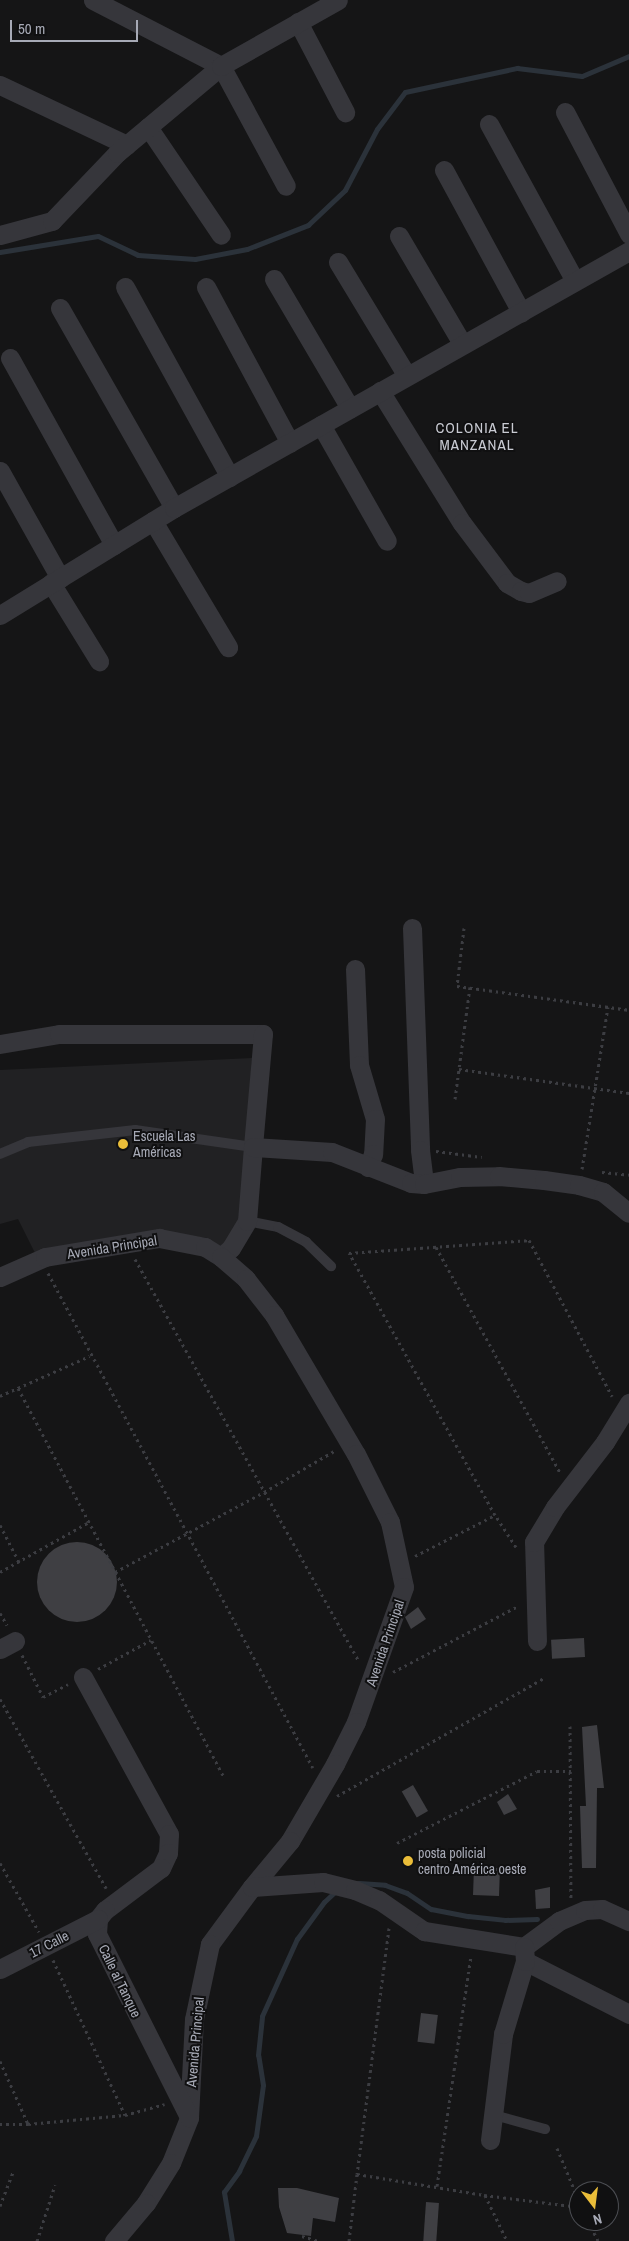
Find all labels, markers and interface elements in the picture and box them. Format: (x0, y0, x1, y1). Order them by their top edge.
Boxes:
scale bar (12, 10, 140, 42)
text: 50 m (18, 18, 45, 39)
district label: COLONIA EL MANZANAL (434, 418, 520, 453)
place label: Escuela Las Américas (133, 1128, 196, 1160)
marker: Escuela Las Américas (117, 1138, 129, 1150)
street label: Avenida Principal (66, 1232, 158, 1262)
street label: Avenida Principal (362, 1598, 408, 1688)
place label: posta policial centro América oeste (418, 1845, 527, 1878)
marker: posta policial centro América oeste (402, 1855, 414, 1867)
street label: 17 Calle (26, 1927, 72, 1961)
street label: Calle al Tanque (95, 1942, 145, 2020)
street label: Avenida Principal (183, 1996, 207, 2088)
north arrow (569, 2181, 619, 2231)
text: N (591, 2210, 604, 2229)

